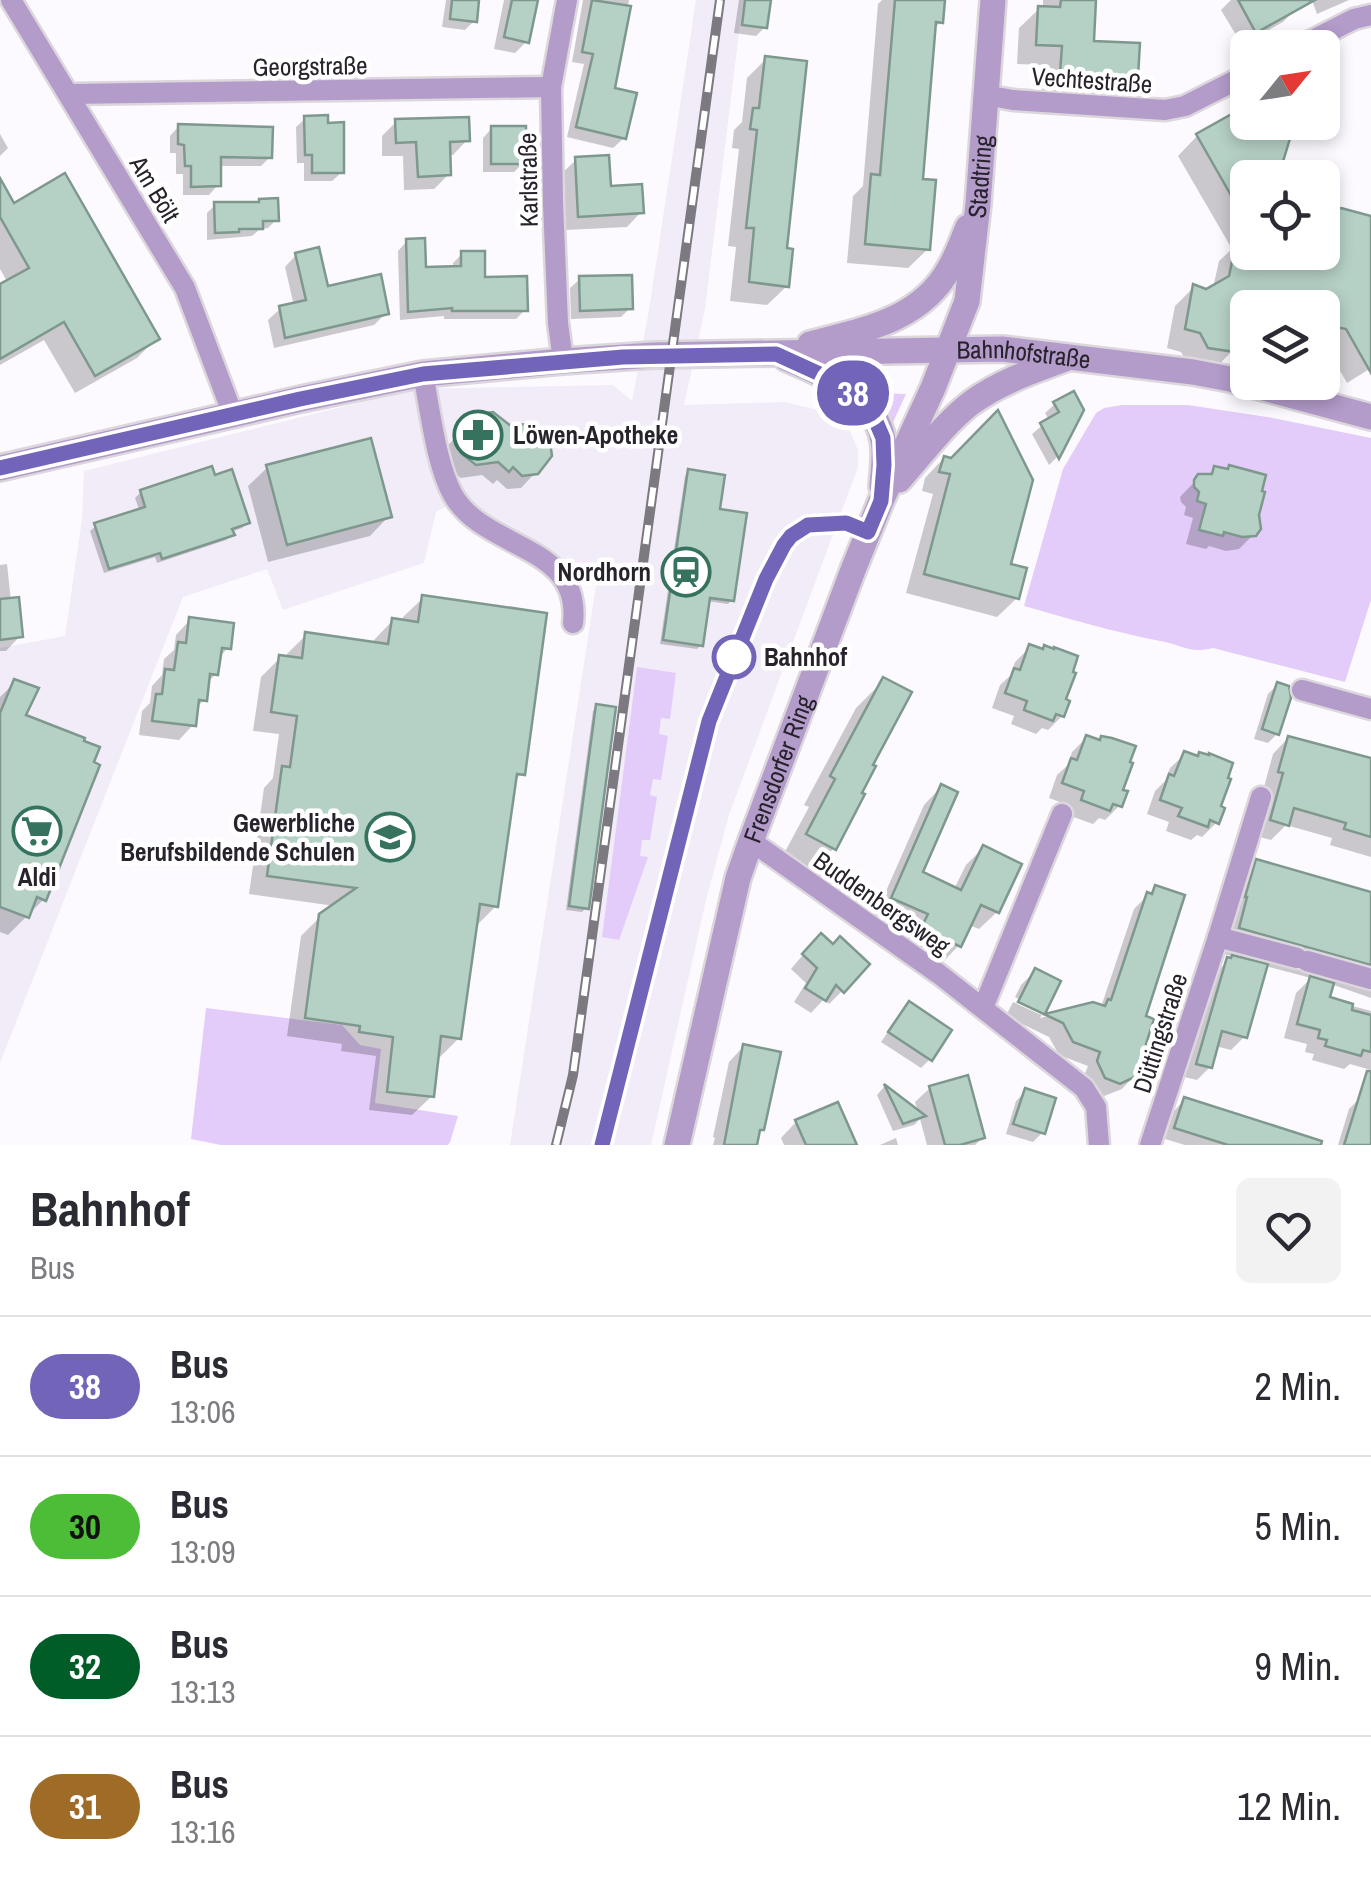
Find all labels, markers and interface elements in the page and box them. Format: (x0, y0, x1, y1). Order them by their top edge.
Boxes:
north arrow (1230, 30, 1340, 140)
map controls (1230, 30, 1340, 400)
street label: Georgstraße (252, 48, 368, 84)
street label: Vechtestraße (1031, 59, 1153, 101)
street label: Karlstraße (510, 132, 546, 228)
street label: Stadtring (960, 133, 1000, 220)
street label: Am Bölt (121, 149, 188, 229)
button: locate (1230, 160, 1340, 270)
button: layers (1230, 290, 1340, 400)
street label: Bahnhofstraße (956, 332, 1092, 377)
line badge: 38 (808, 360, 898, 426)
text: 38 (837, 370, 869, 417)
pharmacy icon: Löwen-Apotheke (452, 409, 504, 461)
place label: Löwen-Apotheke (513, 418, 678, 452)
station icon: Nordhorn (660, 546, 712, 598)
place label: Nordhorn (558, 555, 651, 589)
marker: Bahnhof (713, 636, 755, 678)
place label: Bahnhof (764, 640, 847, 674)
street label: Frensdorfer Ring (735, 690, 822, 848)
supermarket icon: Aldi (11, 805, 63, 857)
place label: Gewerbliche Berufsbildende Schulen (120, 806, 355, 869)
school or university icon: Gewerbliche Berufsbildende Schulen (364, 811, 416, 863)
street label: Buddenbergsweg (807, 843, 958, 963)
place label: Aldi (18, 860, 56, 894)
street label: Düttingstraße (1125, 969, 1195, 1097)
text: Bahnhof (30, 1176, 190, 1241)
button: heart (1236, 1178, 1341, 1283)
text: Bus (30, 1246, 75, 1289)
text: Bus (170, 1339, 229, 1390)
text: 2 Min. (1254, 1361, 1341, 1412)
text: 38 (69, 1363, 101, 1410)
text: 13:06 (170, 1390, 236, 1433)
text: Bus (170, 1479, 229, 1530)
text: 5 Min. (1254, 1501, 1341, 1552)
text: 30 (69, 1503, 101, 1550)
text: 13:09 (170, 1530, 236, 1573)
text: Bus (170, 1619, 229, 1670)
text: 9 Min. (1254, 1641, 1341, 1692)
text: 32 (69, 1643, 101, 1690)
text: 13:13 (170, 1670, 236, 1713)
text: Bus (170, 1759, 229, 1810)
text: 12 Min. (1237, 1781, 1341, 1832)
text: 31 (69, 1783, 101, 1830)
text: 13:16 (170, 1810, 236, 1853)

